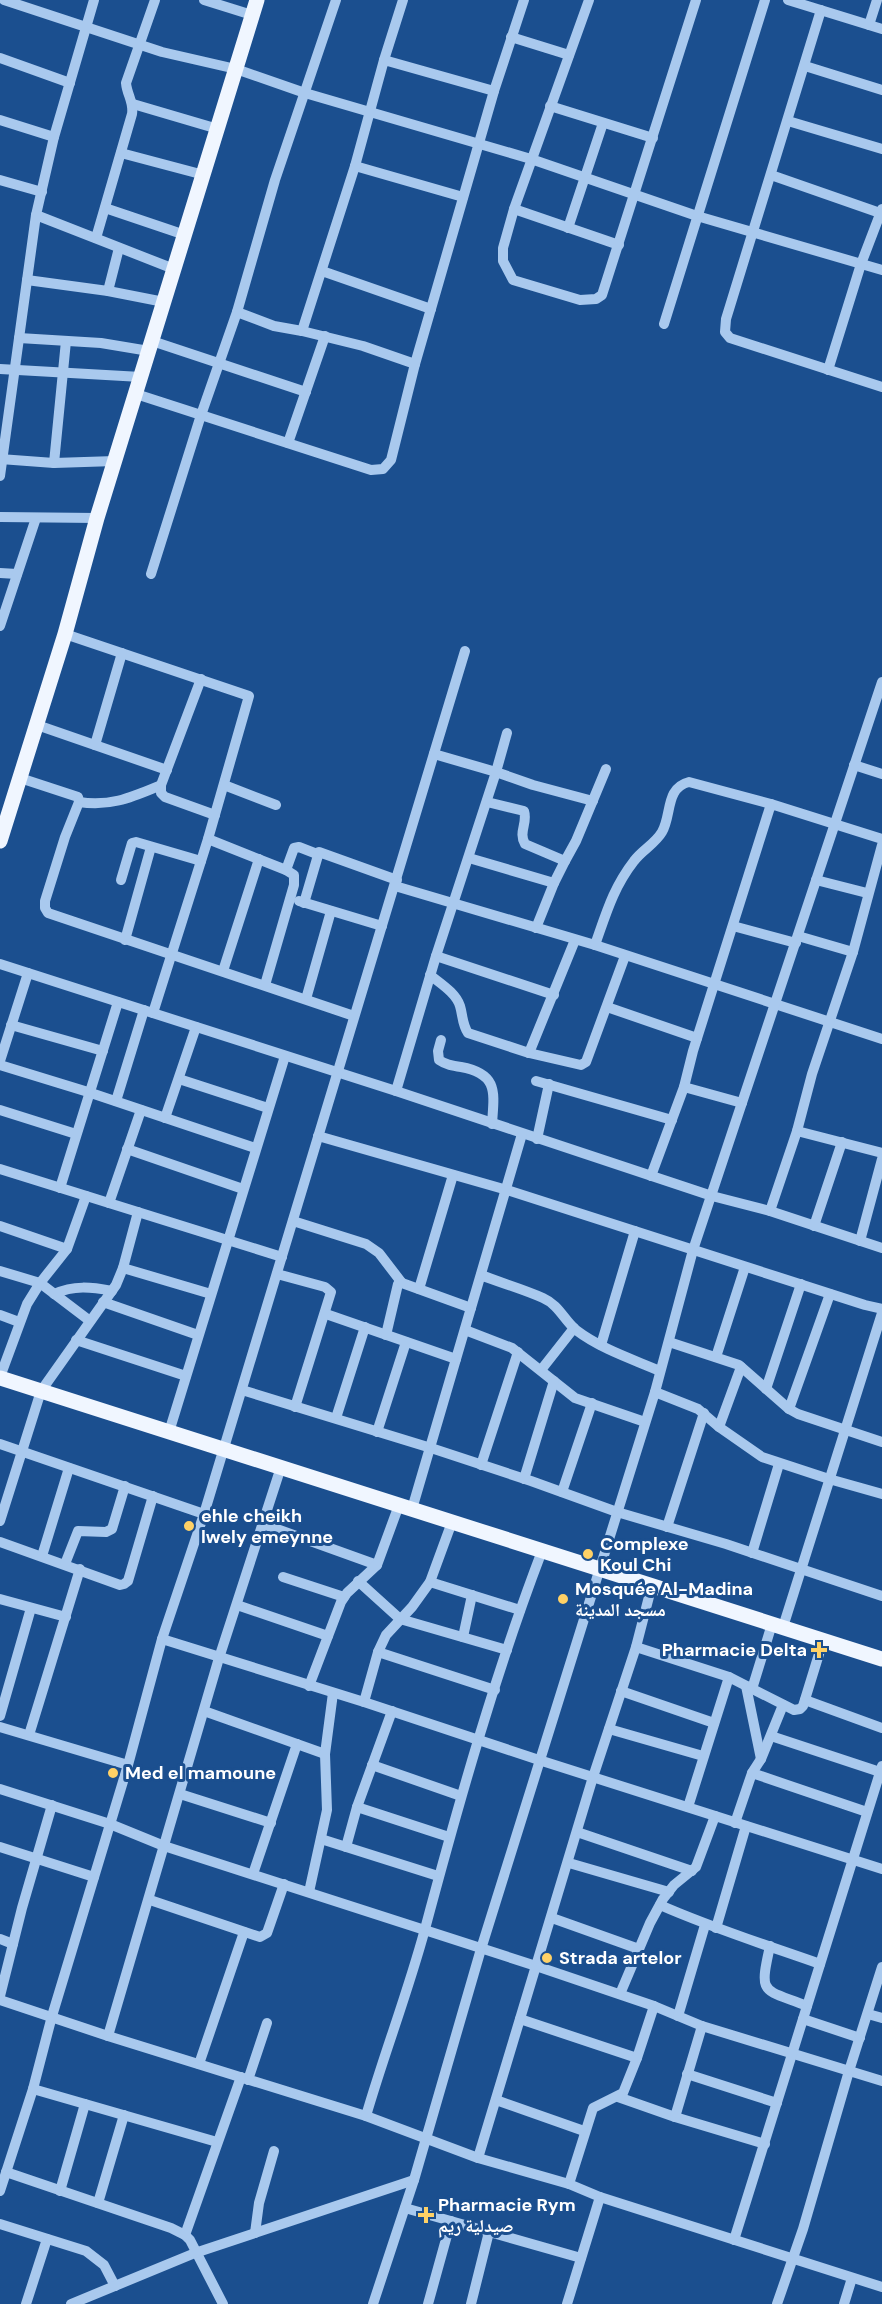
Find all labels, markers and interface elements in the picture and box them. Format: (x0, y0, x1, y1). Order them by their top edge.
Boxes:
place label: ehle cheikh lwely emeynne (201, 1504, 333, 1549)
marker: ehle cheikh lwely emeynne (182, 1519, 196, 1533)
place label: Complexe Koul Chi (600, 1532, 689, 1577)
marker: Complexe Koul Chi (581, 1547, 595, 1561)
place label: Mosquée Al-Madina مسجد المدينة (575, 1577, 753, 1622)
marker: Mosquée Al-Madina مسجد المدينة (556, 1592, 570, 1606)
place label: Pharmacie Delta (662, 1638, 807, 1662)
marker: Pharmacie Delta (812, 1643, 826, 1657)
place label: Med el mamoune (125, 1761, 276, 1785)
marker: Med el mamoune (106, 1766, 120, 1780)
place label: Strada artelor (559, 1946, 682, 1970)
marker: Strada artelor (540, 1951, 554, 1965)
place label: Pharmacie Rym صيدلية ريم (438, 2193, 576, 2238)
marker: Pharmacie Rym صيدلية ريم (419, 2208, 433, 2222)

